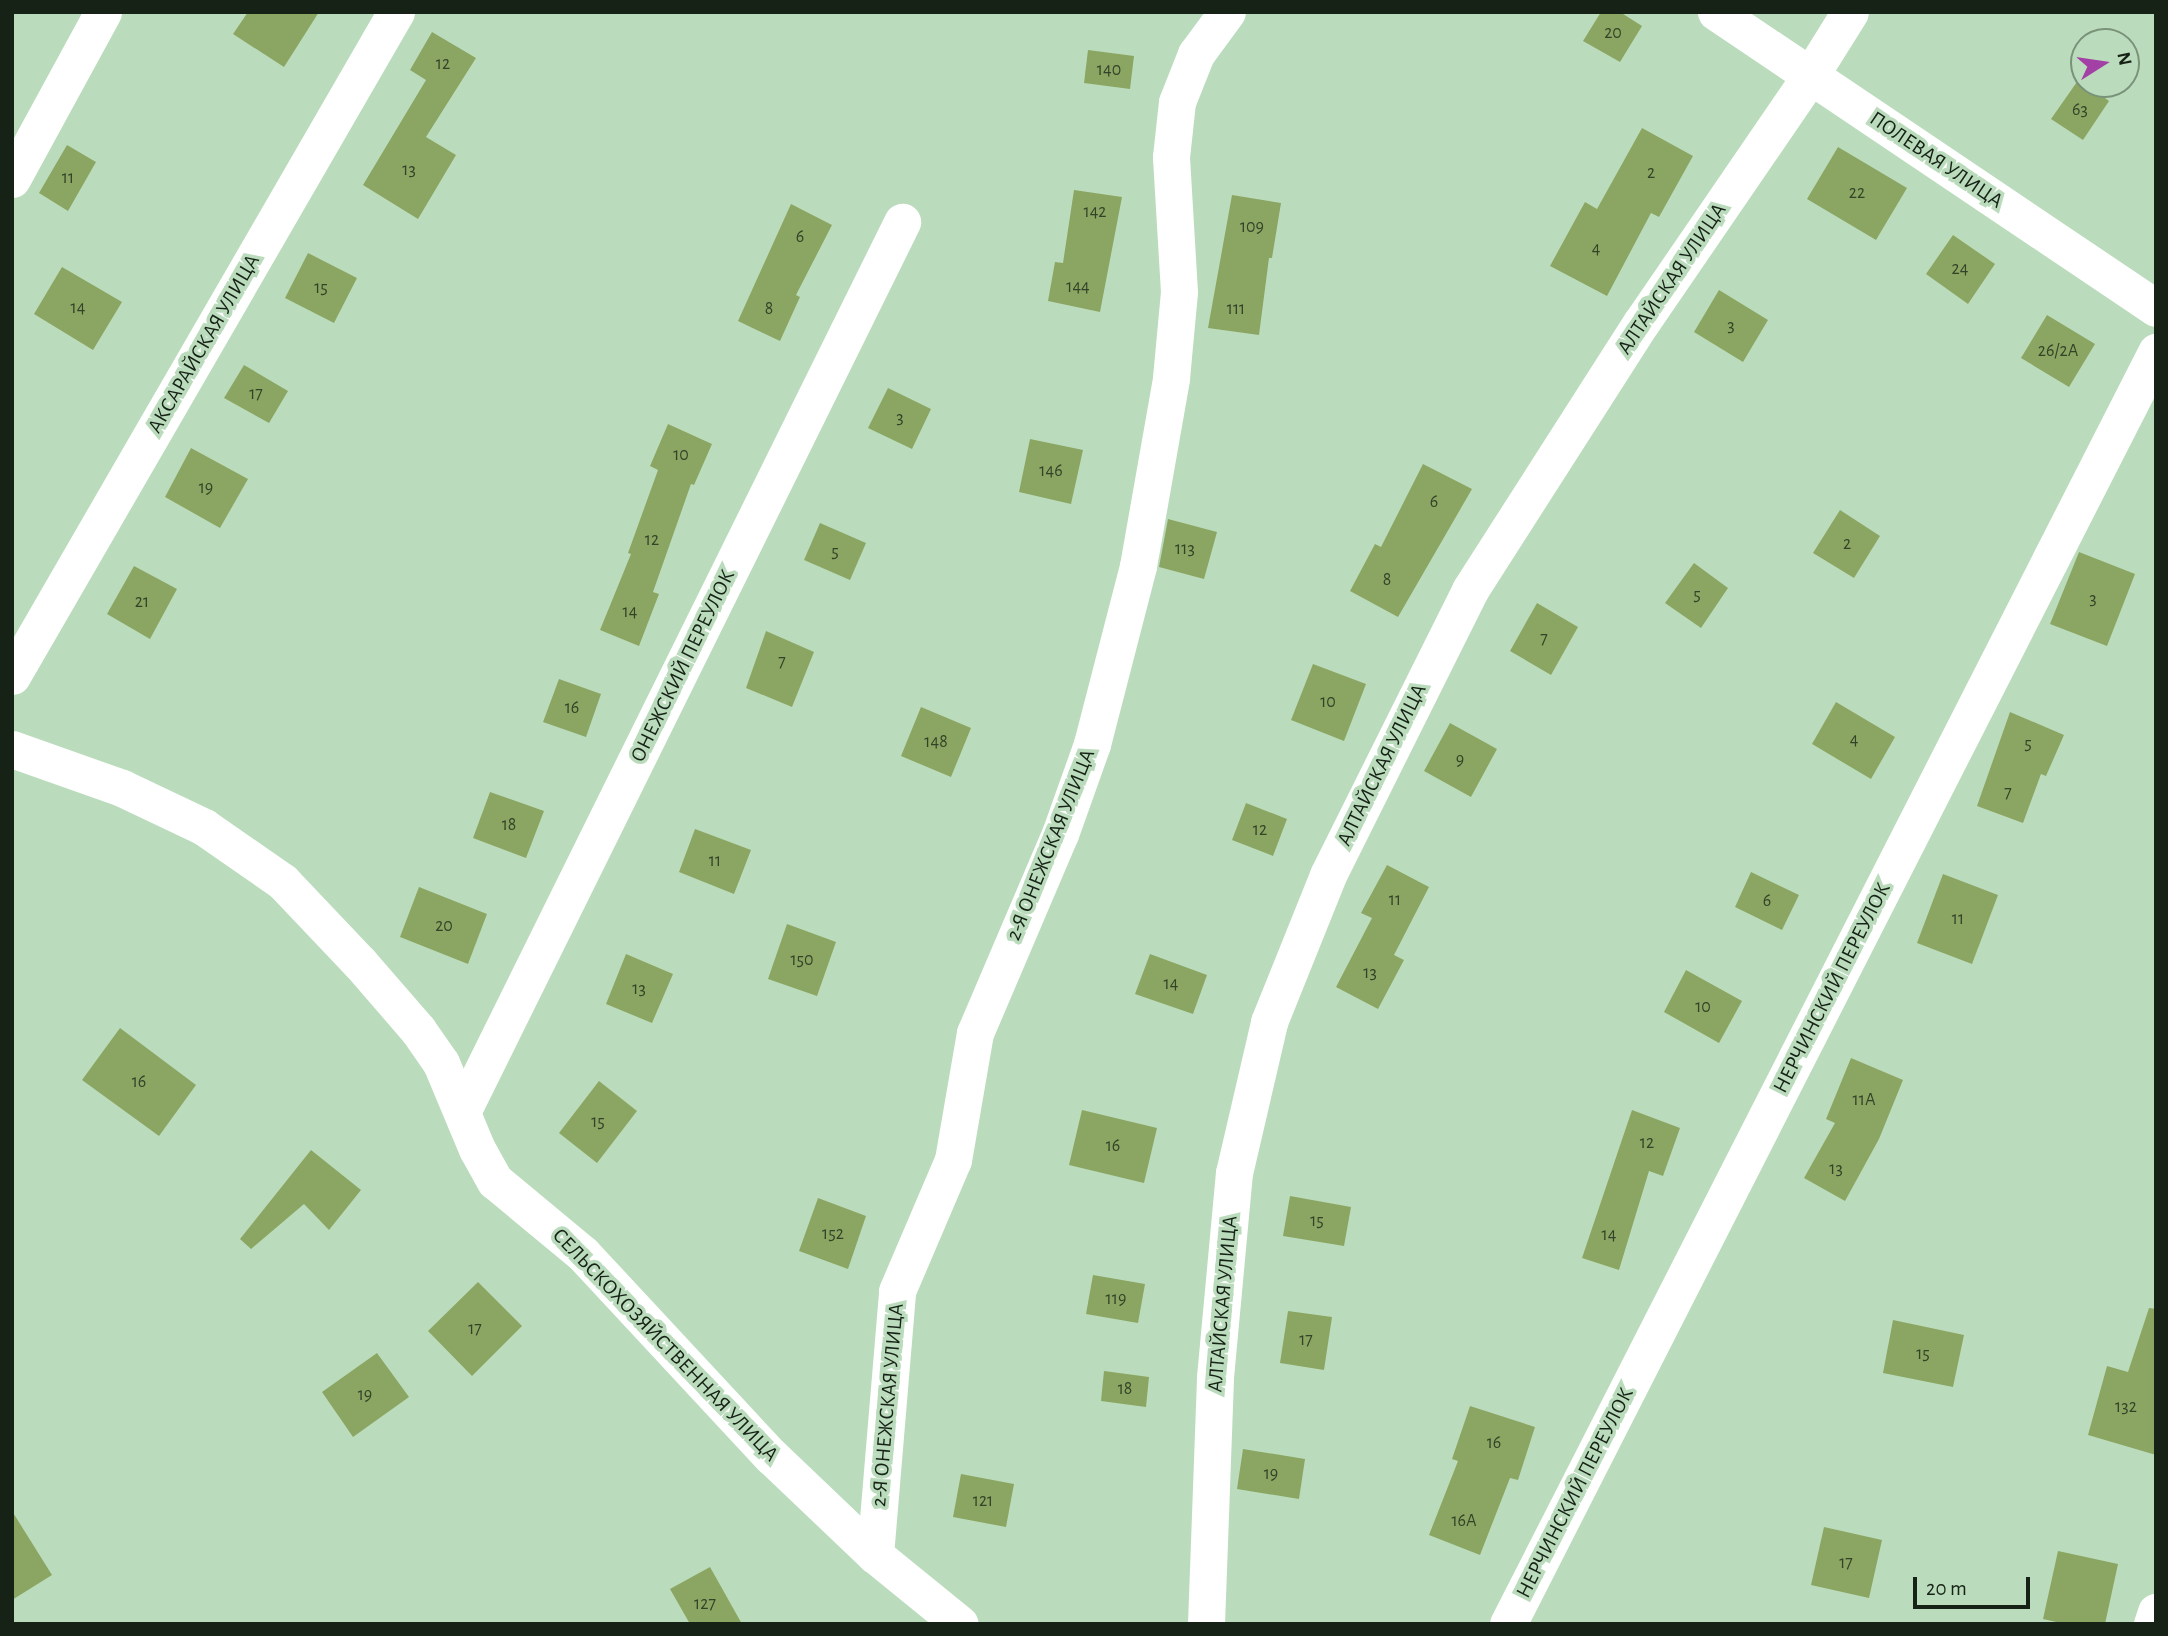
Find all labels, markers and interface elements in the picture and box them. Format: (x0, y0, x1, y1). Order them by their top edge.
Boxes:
house number: 20 (1604, 22, 1622, 44)
north arrow (2070, 28, 2140, 98)
text: N (2113, 51, 2135, 67)
house number: 12 (436, 53, 450, 75)
house number: 140 (1097, 59, 1121, 81)
house number: 63 (2072, 99, 2088, 121)
street label: ПОЛЕВАЯ УЛИЦА (1864, 106, 2008, 214)
house number: 13 (402, 159, 416, 181)
house number: 2 (1647, 162, 1655, 184)
house number: 11 (62, 167, 74, 189)
house number: 22 (1849, 182, 1865, 204)
street label: АЛТАЙСКАЯ УЛИЦА (1612, 199, 1732, 359)
house number: 142 (1083, 201, 1107, 223)
house number: 109 (1240, 216, 1264, 238)
house number: 6 (796, 226, 804, 248)
house number: 4 (1592, 238, 1600, 260)
street label: АКСАРАЙСКАЯ УЛИЦА (143, 250, 265, 438)
house number: 24 (1952, 258, 1968, 280)
house number: 144 (1066, 276, 1090, 298)
house number: 15 (314, 277, 328, 299)
house number: 14 (71, 297, 85, 319)
house number: 8 (765, 298, 773, 320)
house number: 111 (1227, 298, 1245, 320)
house number: 3 (1727, 315, 1735, 337)
house number: 26/2А (2038, 340, 2078, 362)
house number: 17 (249, 383, 263, 405)
house number: 3 (896, 407, 904, 429)
house number: 10 (673, 444, 689, 466)
house number: 146 (1039, 460, 1063, 482)
house number: 19 (199, 477, 213, 499)
house number: 6 (1430, 491, 1438, 513)
house number: 12 (645, 529, 659, 551)
house number: 2 (1843, 533, 1851, 555)
house number: 113 (1175, 538, 1195, 560)
house number: 5 (831, 541, 839, 563)
street label: ОНЕЖСКИЙ ПЕРЕУЛОК (625, 566, 741, 766)
house number: 8 (1383, 569, 1391, 591)
house number: 5 (1693, 584, 1701, 606)
house number: 3 (2089, 588, 2097, 610)
house number: 21 (135, 591, 149, 613)
house number: 14 (623, 601, 637, 623)
house number: 7 (1540, 628, 1548, 650)
house number: 7 (778, 651, 786, 673)
street label: АЛТАЙСКАЯ УЛИЦА (1332, 680, 1432, 850)
house number: 10 (1320, 691, 1336, 713)
house number: 16 (565, 697, 579, 719)
house number: 4 (1850, 729, 1858, 751)
house number: 148 (924, 731, 948, 753)
house number: 5 (2024, 733, 2032, 755)
street label: 2-Я ОНЕЖСКАЯ УЛИЦА (1001, 746, 1101, 944)
house number: 9 (1456, 749, 1464, 771)
house number: 7 (2004, 782, 2012, 804)
house number: 18 (502, 814, 516, 836)
house number: 12 (1253, 819, 1267, 841)
house number: 11 (709, 850, 721, 872)
street label: НЕРЧИНСКИЙ ПЕРЕУЛОК (1768, 878, 1896, 1098)
house number: 11 (1389, 889, 1401, 911)
house number: 6 (1763, 890, 1771, 912)
house number: 11 (1952, 908, 1964, 930)
house number: 20 (435, 915, 453, 937)
house number: 150 (790, 949, 814, 971)
house number: 13 (1363, 962, 1377, 984)
house number: 14 (1164, 973, 1178, 995)
house number: 13 (632, 978, 646, 1000)
house number: 10 (1695, 996, 1711, 1018)
house number: 16 (132, 1071, 146, 1093)
house number: 11А (1853, 1089, 1875, 1111)
house number: 15 (591, 1111, 605, 1133)
house number: 12 (1640, 1132, 1654, 1154)
house number: 16 (1106, 1135, 1120, 1157)
house number: 13 (1829, 1158, 1843, 1180)
house number: 15 (1310, 1210, 1324, 1232)
street label: АЛТАЙСКАЯ УЛИЦА (1203, 1215, 1243, 1393)
street label: СЕЛЬСКОХОЗЯЙСТВЕННАЯ УЛИЦА (547, 1223, 783, 1467)
house number: 152 (822, 1223, 844, 1245)
house number: 14 (1602, 1224, 1616, 1246)
house number: 119 (1106, 1288, 1126, 1310)
street label: 2-Я ОНЕЖСКАЯ УЛИЦА (867, 1302, 909, 1508)
house number: 17 (468, 1318, 482, 1340)
house number: 17 (1299, 1329, 1313, 1351)
house number: 15 (1916, 1343, 1930, 1365)
house number: 18 (1118, 1378, 1132, 1400)
street label: НЕРЧИНСКИЙ ПЕРЕУЛОК (1511, 1383, 1639, 1603)
house number: 19 (358, 1384, 372, 1406)
house number: 132 (2115, 1396, 2137, 1418)
house number: 16 (1487, 1432, 1501, 1454)
house number: 19 (1264, 1463, 1278, 1485)
house number: 121 (973, 1490, 993, 1512)
house number: 16А (1451, 1510, 1477, 1532)
house number: 17 (1839, 1552, 1853, 1574)
scale bar (1916, 1562, 2033, 1606)
text: 20 m (1926, 1578, 1967, 1599)
house number: 127 (694, 1593, 716, 1615)

